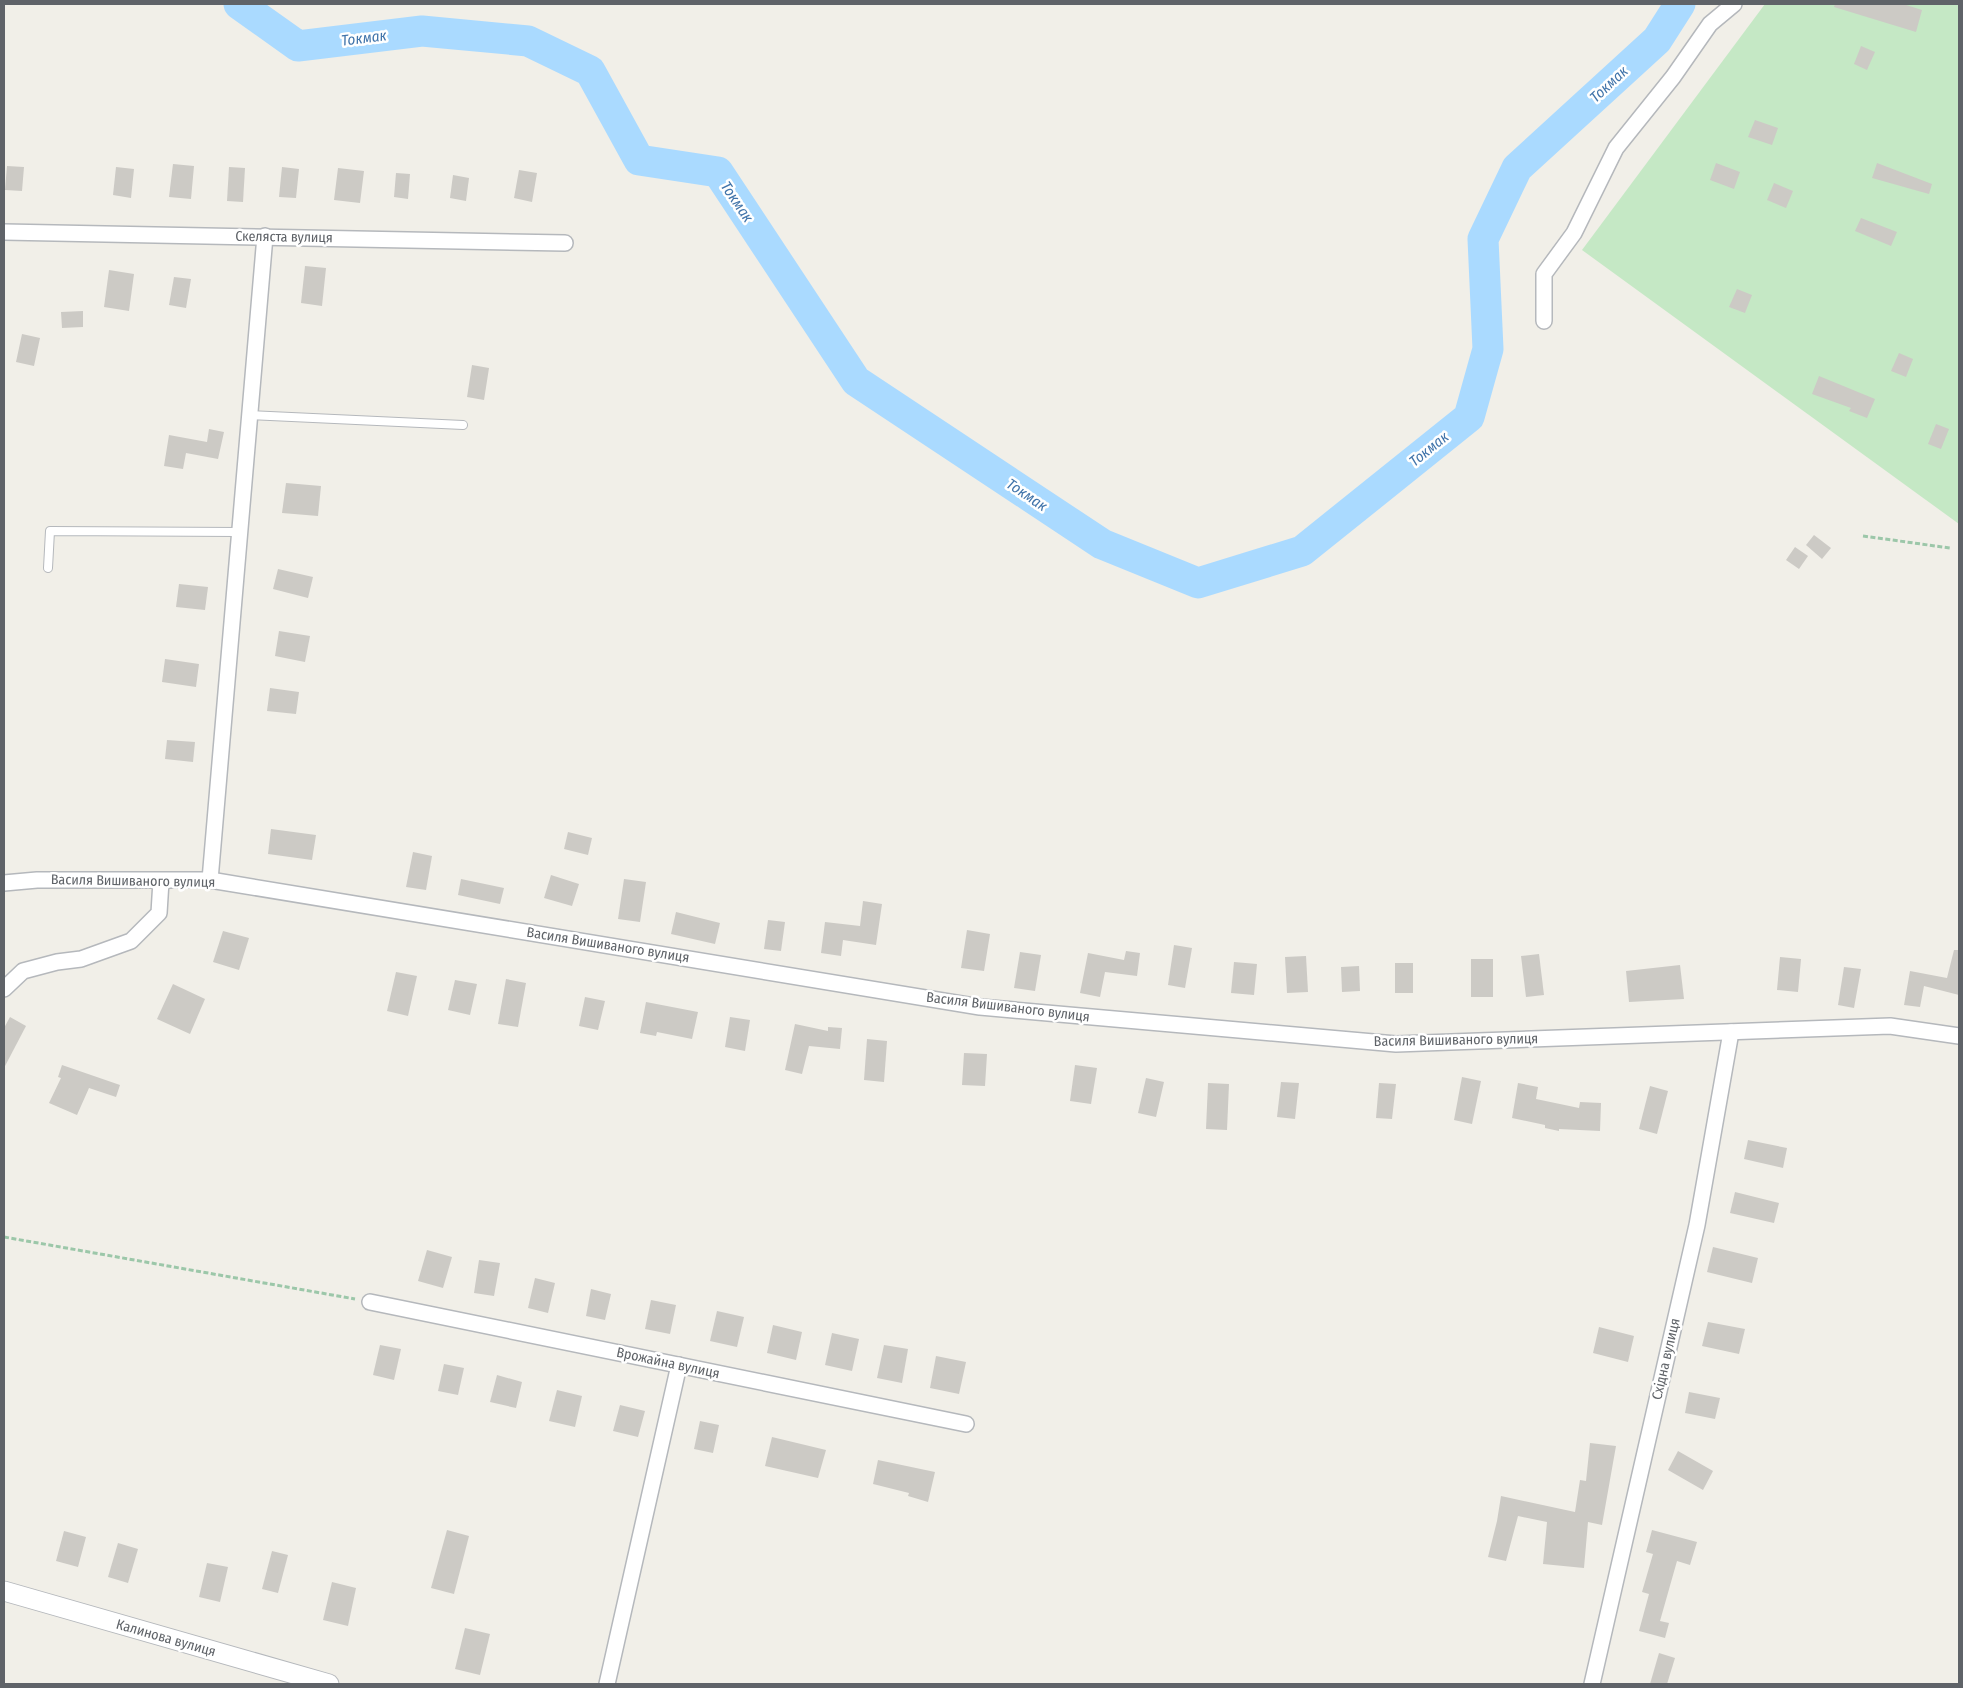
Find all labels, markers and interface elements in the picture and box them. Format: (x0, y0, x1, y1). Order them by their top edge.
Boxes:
water label: Токмак (340, 26, 388, 50)
water label: Токмак (1586, 62, 1632, 106)
water label: Токмак (717, 178, 757, 226)
street label: Скеляста вулиця (235, 228, 333, 246)
water label: Токмак (1406, 428, 1452, 470)
water label: Токмак (1003, 475, 1051, 515)
street label: Василя Вишиваного вулиця (51, 871, 215, 891)
street label: Василя Вишиваного вулиця (525, 924, 691, 966)
street label: Василя Вишиваного вулиця (925, 989, 1091, 1025)
street label: Василя Вишиваного вулиця (1374, 1030, 1538, 1050)
street label: Східна вулиця (1648, 1317, 1684, 1401)
street label: Врожайна вулиця (615, 1344, 721, 1382)
street label: Калинова вулиця (114, 1616, 218, 1660)

